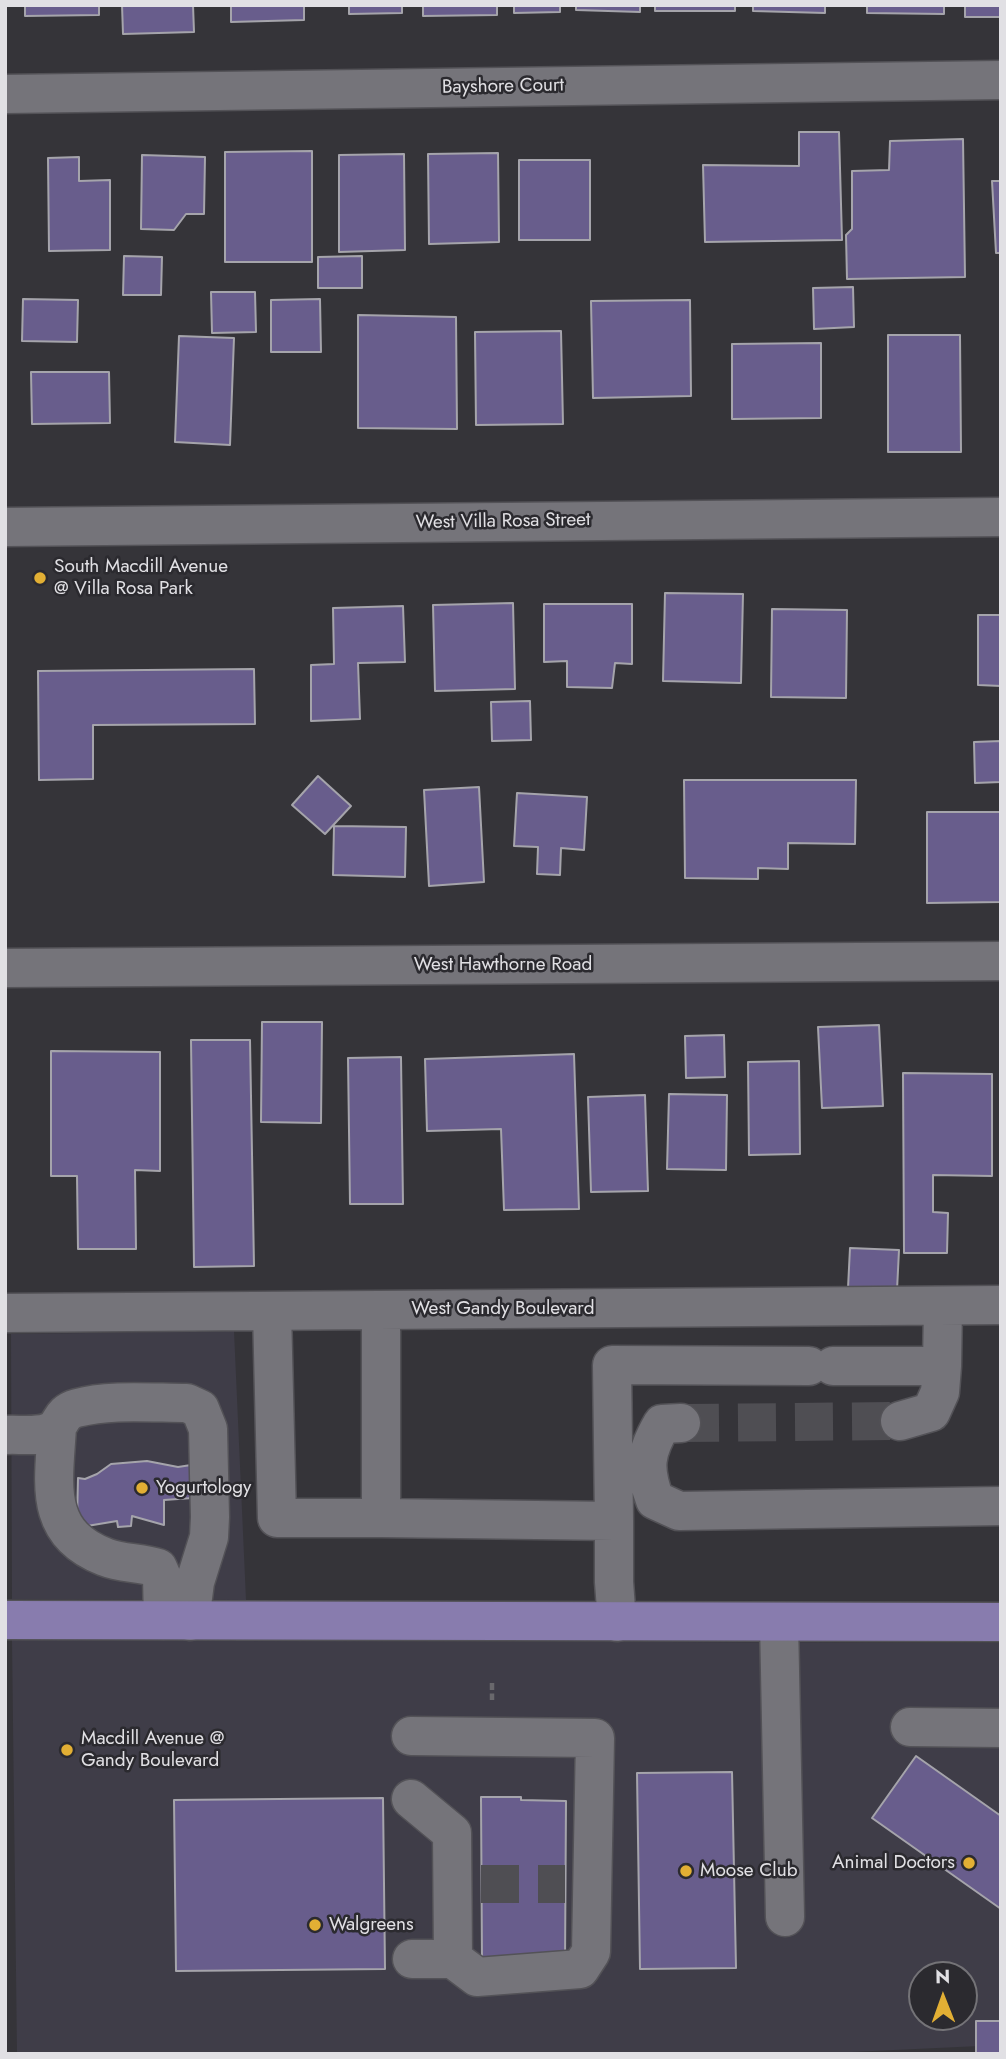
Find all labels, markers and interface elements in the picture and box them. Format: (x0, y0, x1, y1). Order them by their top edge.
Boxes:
street label: Bayshore Court (442, 75, 564, 99)
street label: West Villa Rosa Street (415, 509, 591, 535)
place label: South Macdill Avenue @ Villa Rosa Park (54, 556, 228, 600)
marker: South Macdill Avenue @ Villa Rosa Park (32, 570, 48, 586)
street label: West Hawthorne Road (414, 954, 592, 976)
street label: West Gandy Boulevard (411, 1298, 595, 1320)
place label: Yogurtology (156, 1477, 251, 1499)
marker: Yogurtology (134, 1480, 150, 1496)
place label: Macdill Avenue @ Gandy Boulevard (81, 1728, 224, 1772)
marker: Macdill Avenue @ Gandy Boulevard (59, 1742, 75, 1758)
place label: Animal Doctors (832, 1852, 955, 1874)
marker: Animal Doctors (961, 1855, 977, 1871)
place label: Moose Club (700, 1860, 797, 1882)
marker: Moose Club (678, 1863, 694, 1879)
place label: Walgreens (329, 1914, 414, 1936)
marker: Walgreens (307, 1917, 323, 1933)
north arrow (908, 1961, 978, 2031)
text: N (935, 1963, 950, 1990)

